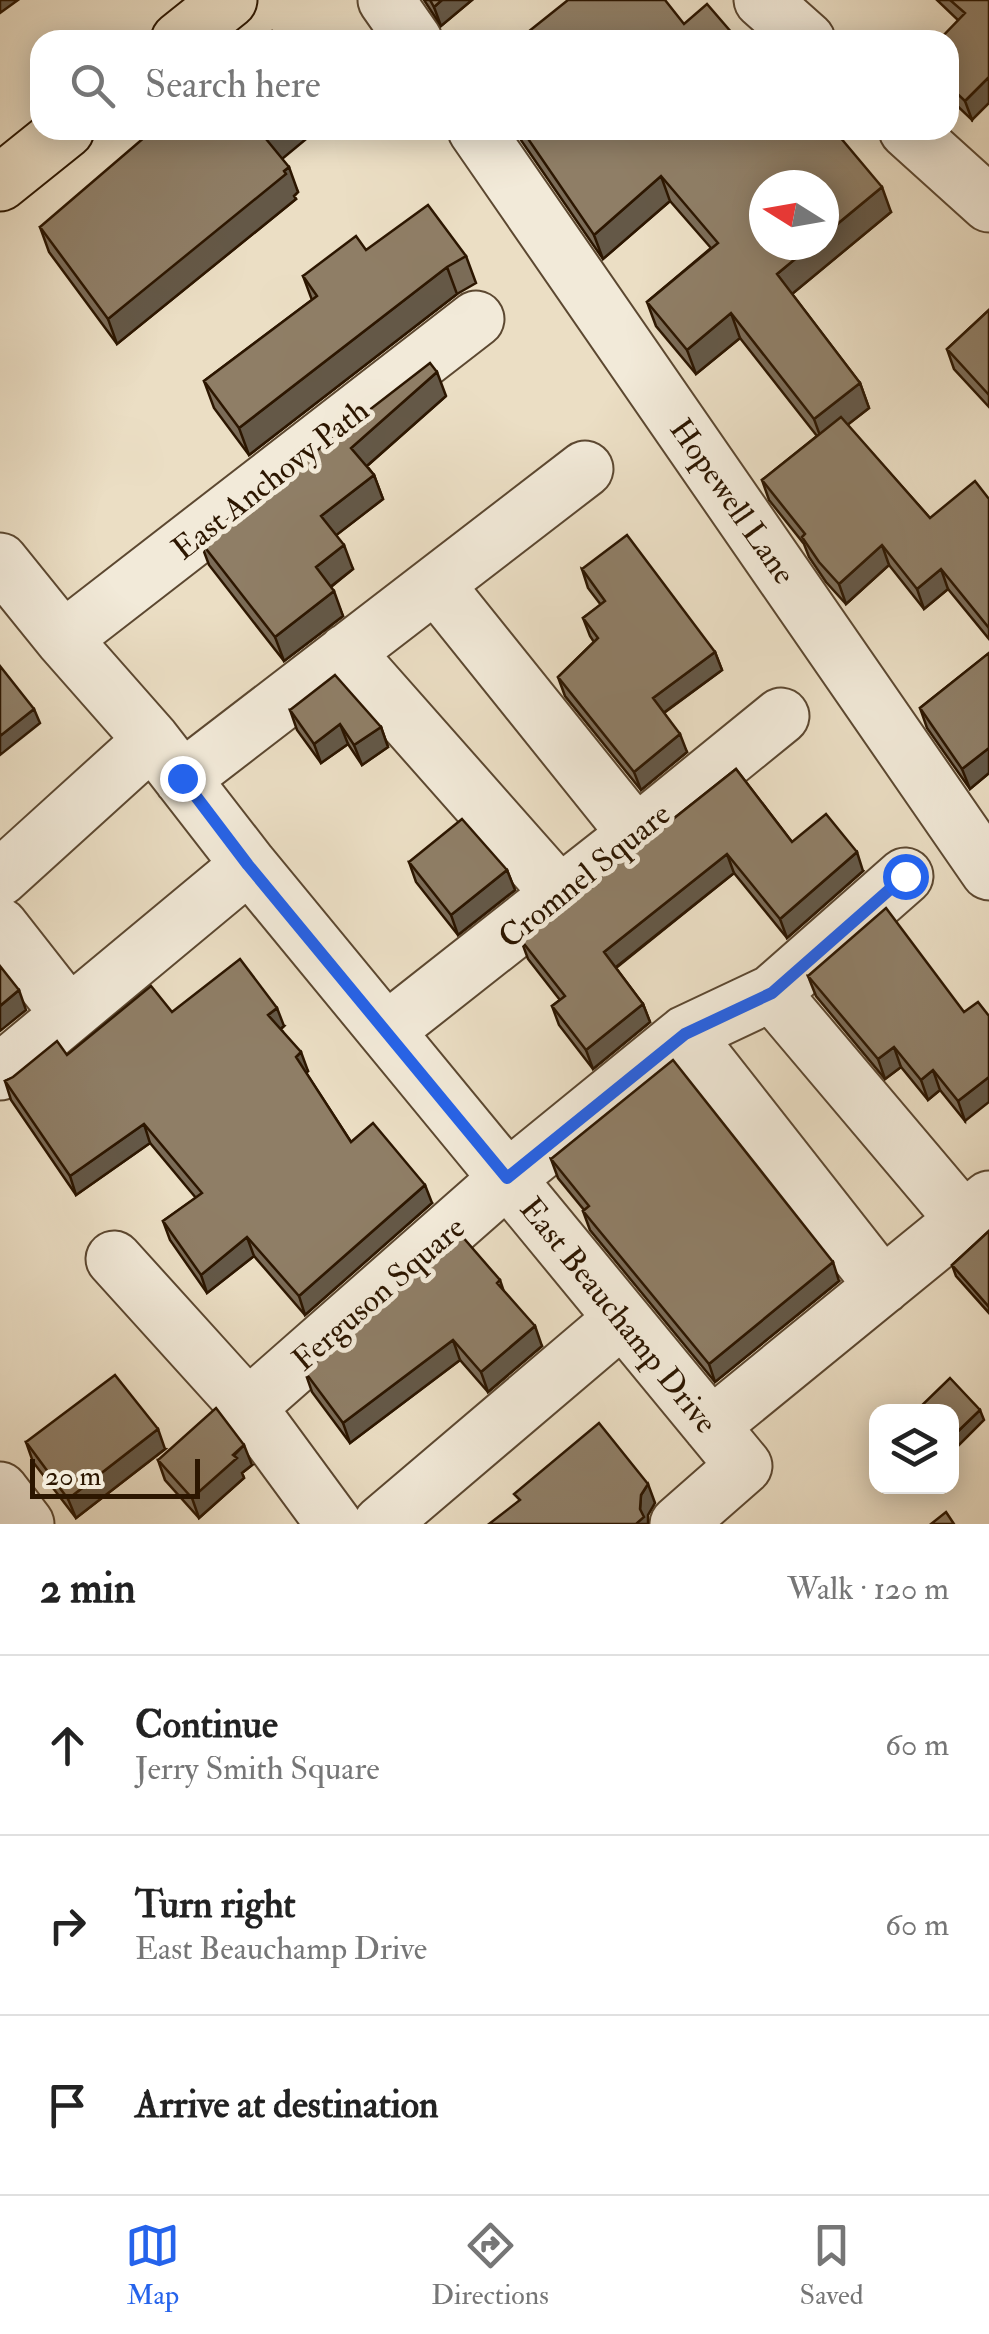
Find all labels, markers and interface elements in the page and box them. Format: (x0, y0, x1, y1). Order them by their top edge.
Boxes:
search box (30, 30, 959, 140)
icon: search (65, 58, 120, 113)
text: Search here (145, 61, 321, 109)
north arrow (749, 170, 839, 260)
street label: East Anchovy Path (164, 390, 377, 569)
street label: Hopewell Lane (660, 411, 804, 592)
route end (160, 756, 206, 802)
street label: Cromnel Square (491, 794, 679, 957)
route start (883, 854, 929, 900)
street label: East Beauchamp Drive (511, 1190, 726, 1442)
street label: Ferguson Square (284, 1208, 473, 1380)
map controls (869, 1404, 959, 1494)
button: layers (869, 1404, 959, 1494)
scale bar (30, 1454, 200, 1498)
text: 20 m (45, 1459, 101, 1494)
text: 2 min (40, 1563, 136, 1615)
text: Walk · 120 m (787, 1569, 949, 1609)
text: Continue (135, 1701, 278, 1749)
icon: ahead (40, 1718, 95, 1773)
text: 60 m (885, 1725, 949, 1765)
text: Jerry Smith Square (135, 1749, 380, 1789)
text: Turn right (135, 1881, 296, 1929)
icon: right (40, 1898, 95, 1953)
text: 60 m (885, 1905, 949, 1945)
text: East Beauchamp Drive (135, 1929, 427, 1969)
icon: arrive (40, 2078, 95, 2133)
text: Arrive at destination (135, 2081, 439, 2129)
tab: Map (125, 2218, 180, 2313)
tab: Directions (431, 2218, 549, 2313)
tab: Saved (800, 2218, 864, 2313)

